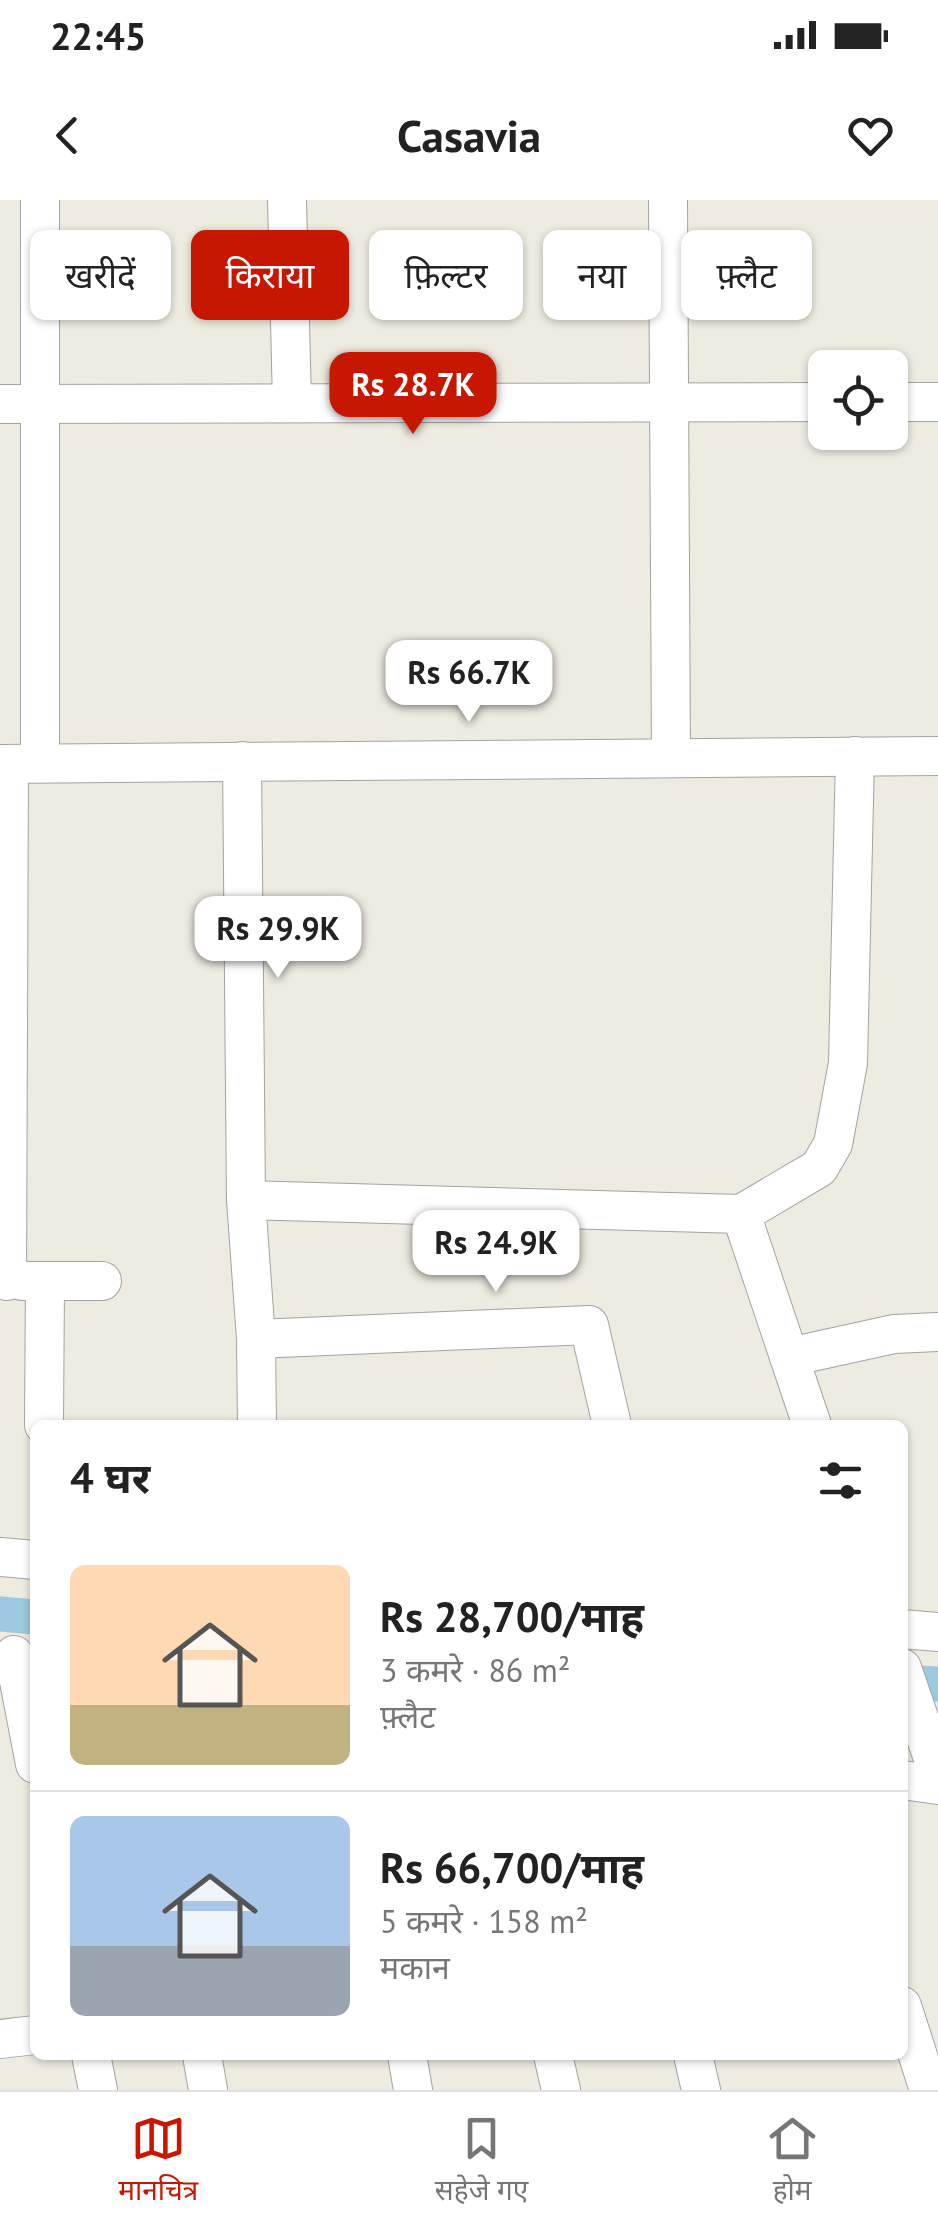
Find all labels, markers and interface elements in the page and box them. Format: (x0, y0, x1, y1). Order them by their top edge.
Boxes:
text: 22:45 (50, 11, 146, 60)
text: Casavia (397, 106, 541, 164)
icon: back (40, 108, 95, 163)
icon: heart (843, 108, 898, 163)
chip: खरीदें (30, 230, 171, 320)
chip: किराया (191, 230, 349, 320)
chip: फ़िल्टर (369, 230, 523, 320)
chip: नया (543, 230, 661, 320)
chip: फ़्लैट (681, 230, 812, 320)
map controls (808, 350, 908, 450)
button: locate (808, 350, 908, 450)
pin: Rs 28.7K (310, 352, 516, 437)
text: Rs 28.7K (351, 363, 475, 405)
pin: Rs 66.7K (366, 640, 572, 725)
text: Rs 66.7K (407, 651, 531, 693)
pin: Rs 29.9K (175, 896, 381, 981)
text: Rs 29.9K (216, 907, 340, 949)
pin: Rs 24.9K (393, 1210, 599, 1295)
text: Rs 24.9K (434, 1221, 558, 1263)
text: 4 घर (70, 1450, 150, 1505)
icon: filters (813, 1453, 868, 1508)
text: Rs 28,700/माह (380, 1589, 644, 1644)
icon: home (150, 1605, 270, 1725)
text: 3 कमरे · 86 m² (380, 1649, 570, 1691)
text: फ़्लैट (380, 1695, 435, 1737)
text: Rs 66,700/माह (380, 1840, 644, 1895)
icon: home (150, 1856, 270, 1976)
text: 5 कमरे · 158 m² (380, 1900, 588, 1942)
text: मकान (380, 1946, 450, 1988)
tab: मानचित्र (118, 2111, 198, 2211)
tab: सहेजे गए (435, 2111, 528, 2211)
tab: होम (765, 2111, 820, 2211)

